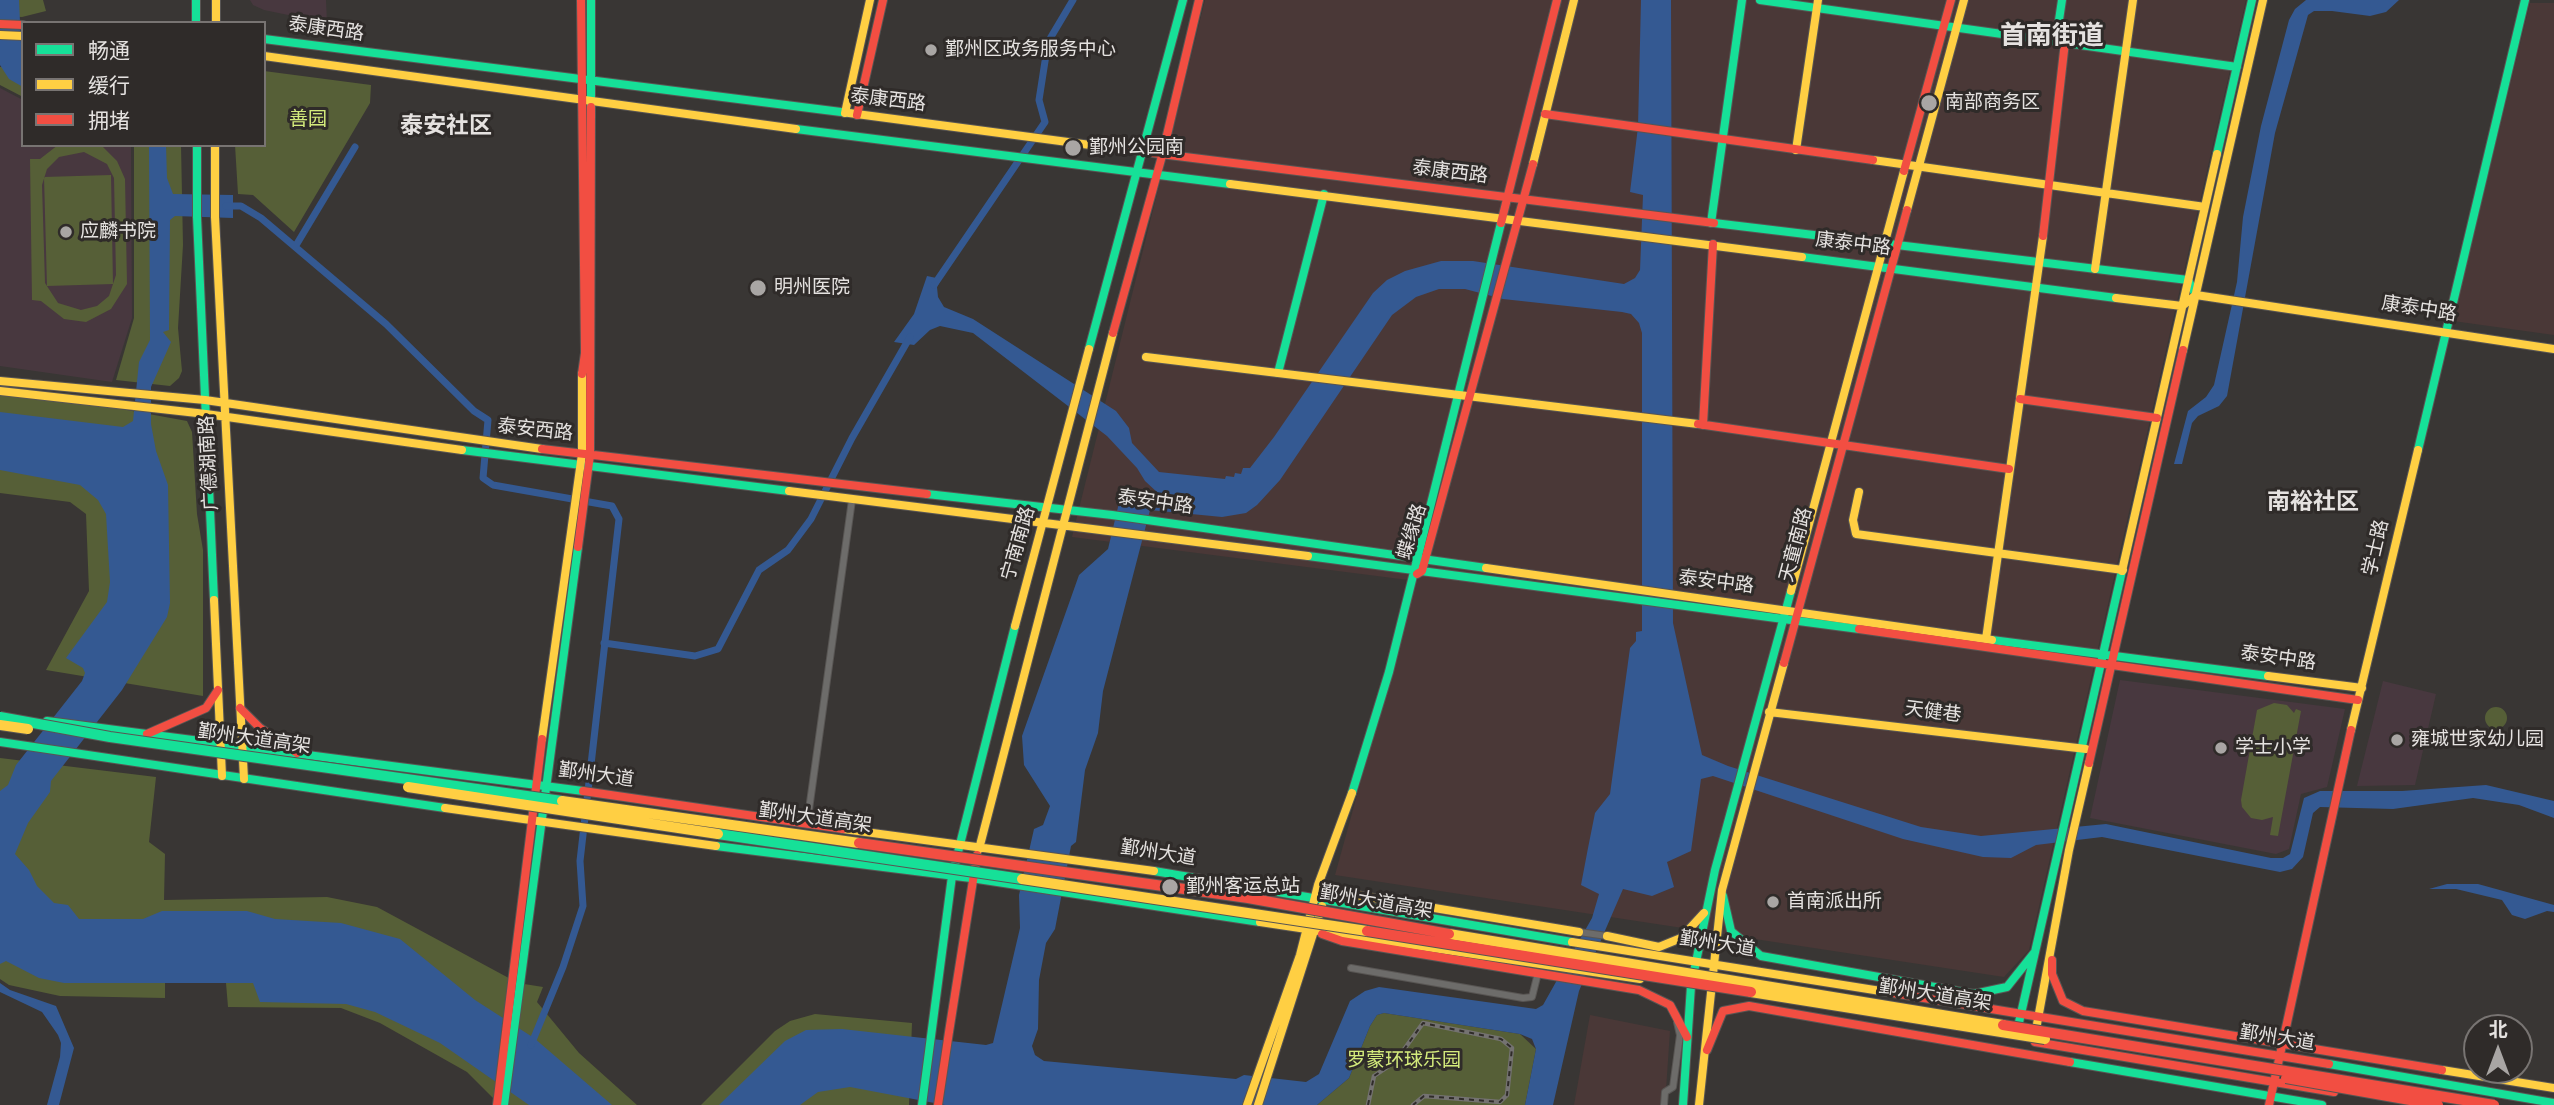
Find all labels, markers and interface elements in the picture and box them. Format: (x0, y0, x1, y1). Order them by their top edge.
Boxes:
street label: 泰康西路 (287, 13, 365, 47)
legend (21, 21, 266, 147)
district label: 首南街道 (2000, 22, 2104, 54)
text: 畅通 (88, 37, 130, 65)
place label: 鄞州区政务服务中心 (945, 39, 1116, 61)
marker: 鄞州区政务服务中心 (923, 42, 939, 58)
text: 缓行 (88, 72, 130, 100)
street label: 泰康西路 (849, 85, 927, 117)
place label: 南部商务区 (1945, 92, 2040, 114)
marker: 南部商务区 (1919, 93, 1939, 113)
text: 拥堵 (88, 107, 130, 135)
park label: 善园 (289, 109, 327, 131)
district label: 泰安社区 (400, 113, 492, 141)
place label: 鄞州公园南 (1089, 137, 1184, 159)
marker: 鄞州公园南 (1063, 138, 1083, 158)
street label: 泰康西路 (1411, 157, 1489, 189)
place label: 应麟书院 (80, 221, 156, 243)
marker: 应麟书院 (58, 224, 74, 240)
street label: 康泰中路 (1814, 229, 1892, 261)
place label: 明州医院 (774, 277, 850, 299)
marker: 明州医院 (748, 278, 768, 298)
street label: 康泰中路 (2380, 293, 2458, 327)
street label: 广德湖南路 (196, 415, 224, 511)
street label: 泰安西路 (496, 416, 574, 446)
street label: 泰安中路 (1116, 486, 1194, 520)
district label: 南裕社区 (2267, 489, 2359, 517)
street label: 蝶缘路 (1394, 501, 1432, 563)
street label: 宁南南路 (998, 504, 1040, 584)
street label: 天童南路 (1776, 505, 1818, 585)
street label: 学士路 (2359, 518, 2395, 578)
street label: 泰安中路 (1677, 567, 1755, 599)
street label: 泰安中路 (2239, 642, 2317, 676)
street label: 天健巷 (1903, 698, 1963, 728)
street label: 鄞州大道高架 (196, 721, 312, 759)
place label: 雍城世家幼儿园 (2411, 729, 2544, 751)
marker: 雍城世家幼儿园 (2389, 732, 2405, 748)
place label: 学士小学 (2235, 737, 2311, 759)
marker: 学士小学 (2213, 740, 2229, 756)
street label: 鄞州大道 (557, 759, 635, 793)
street label: 鄞州大道高架 (757, 800, 873, 838)
street label: 鄞州大道 (1119, 837, 1197, 871)
place label: 鄞州客运总站 (1186, 876, 1300, 898)
marker: 鄞州客运总站 (1160, 877, 1180, 897)
street label: 鄞州大道高架 (1318, 882, 1434, 924)
place label: 首南派出所 (1787, 891, 1882, 913)
marker: 首南派出所 (1765, 894, 1781, 910)
street label: 鄞州大道 (1678, 928, 1756, 962)
street label: 鄞州大道高架 (1877, 976, 1993, 1016)
north arrow (2463, 1014, 2533, 1084)
text: 北 (2488, 1017, 2508, 1043)
street label: 鄞州大道 (2238, 1022, 2316, 1056)
park label: 罗蒙环球乐园 (1347, 1050, 1461, 1072)

